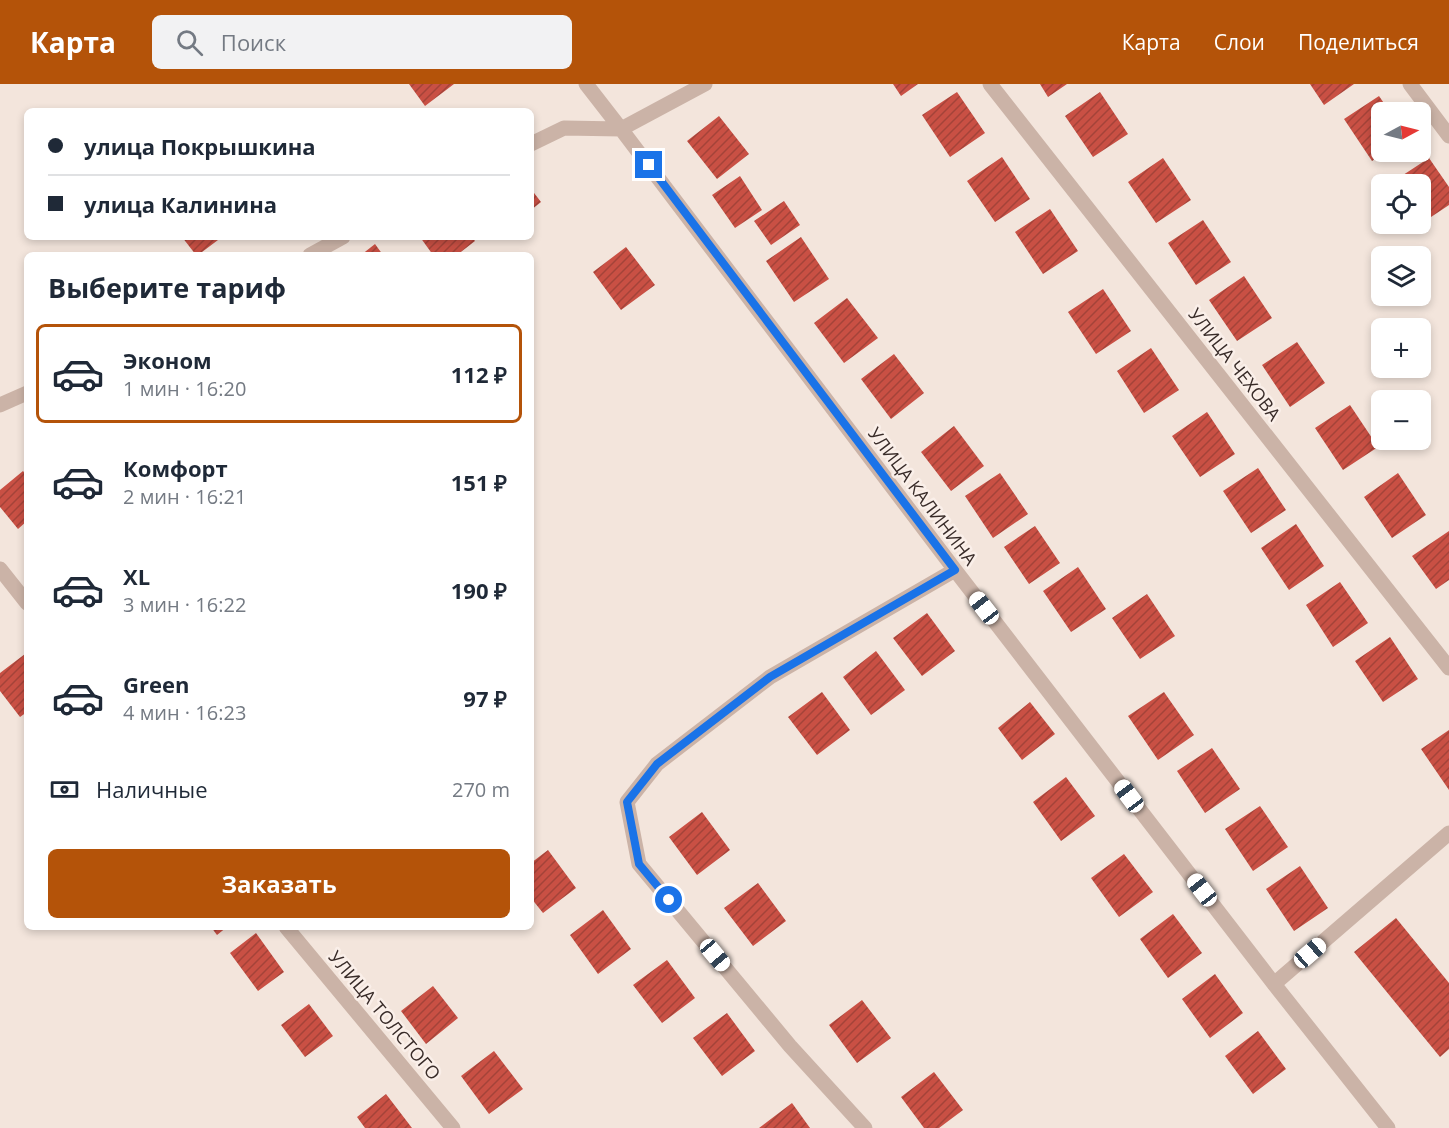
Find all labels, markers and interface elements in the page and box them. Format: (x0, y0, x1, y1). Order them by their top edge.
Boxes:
search box (152, 15, 572, 69)
text: Карта (30, 23, 116, 61)
icon: search (173, 26, 206, 59)
text: Поиск (221, 27, 286, 57)
text: Карта (1122, 28, 1181, 56)
text: Слои (1214, 28, 1265, 56)
text: Поделиться (1298, 28, 1419, 56)
north arrow (1371, 102, 1431, 162)
map controls (1371, 102, 1431, 450)
text: улица Покрышкина (84, 131, 316, 161)
route end (635, 151, 662, 178)
button: locate (1371, 174, 1431, 234)
text: улица Калинина (84, 189, 277, 219)
button: layers (1371, 246, 1431, 306)
text: Выберите тариф (48, 269, 286, 306)
street label: УЛИЦА ЧЕХОВА (1183, 303, 1287, 426)
button: + (1371, 318, 1431, 378)
text: Эконом (123, 345, 212, 375)
icon: car (51, 347, 105, 401)
text: 112 ₽ (451, 359, 507, 389)
text: 1 мин · 16:20 (123, 375, 246, 402)
button: − (1371, 390, 1431, 450)
street label: УЛИЦА КАЛИНИНА (863, 422, 983, 570)
text: Комфорт (123, 453, 228, 483)
icon: car (51, 455, 105, 509)
text: 151 ₽ (451, 467, 507, 497)
text: 2 мин · 16:21 (123, 483, 246, 510)
text: XL (123, 561, 150, 591)
icon: car (51, 563, 105, 617)
text: 190 ₽ (451, 575, 507, 605)
car (966, 588, 1002, 628)
text: 3 мин · 16:22 (123, 591, 246, 618)
text: Green (123, 669, 189, 699)
icon: car (51, 671, 105, 725)
text: 97 ₽ (463, 683, 507, 713)
text: 4 мин · 16:23 (123, 699, 246, 726)
icon: cash (48, 773, 81, 806)
text: Наличные (96, 774, 208, 804)
text: 270 m (452, 776, 510, 803)
car (1111, 776, 1147, 816)
button: Заказать (48, 849, 510, 918)
car (1184, 870, 1220, 910)
route start (655, 886, 682, 913)
car (1291, 934, 1329, 972)
car (697, 935, 733, 975)
street label: УЛИЦА ТОЛСТОГО (324, 945, 446, 1085)

